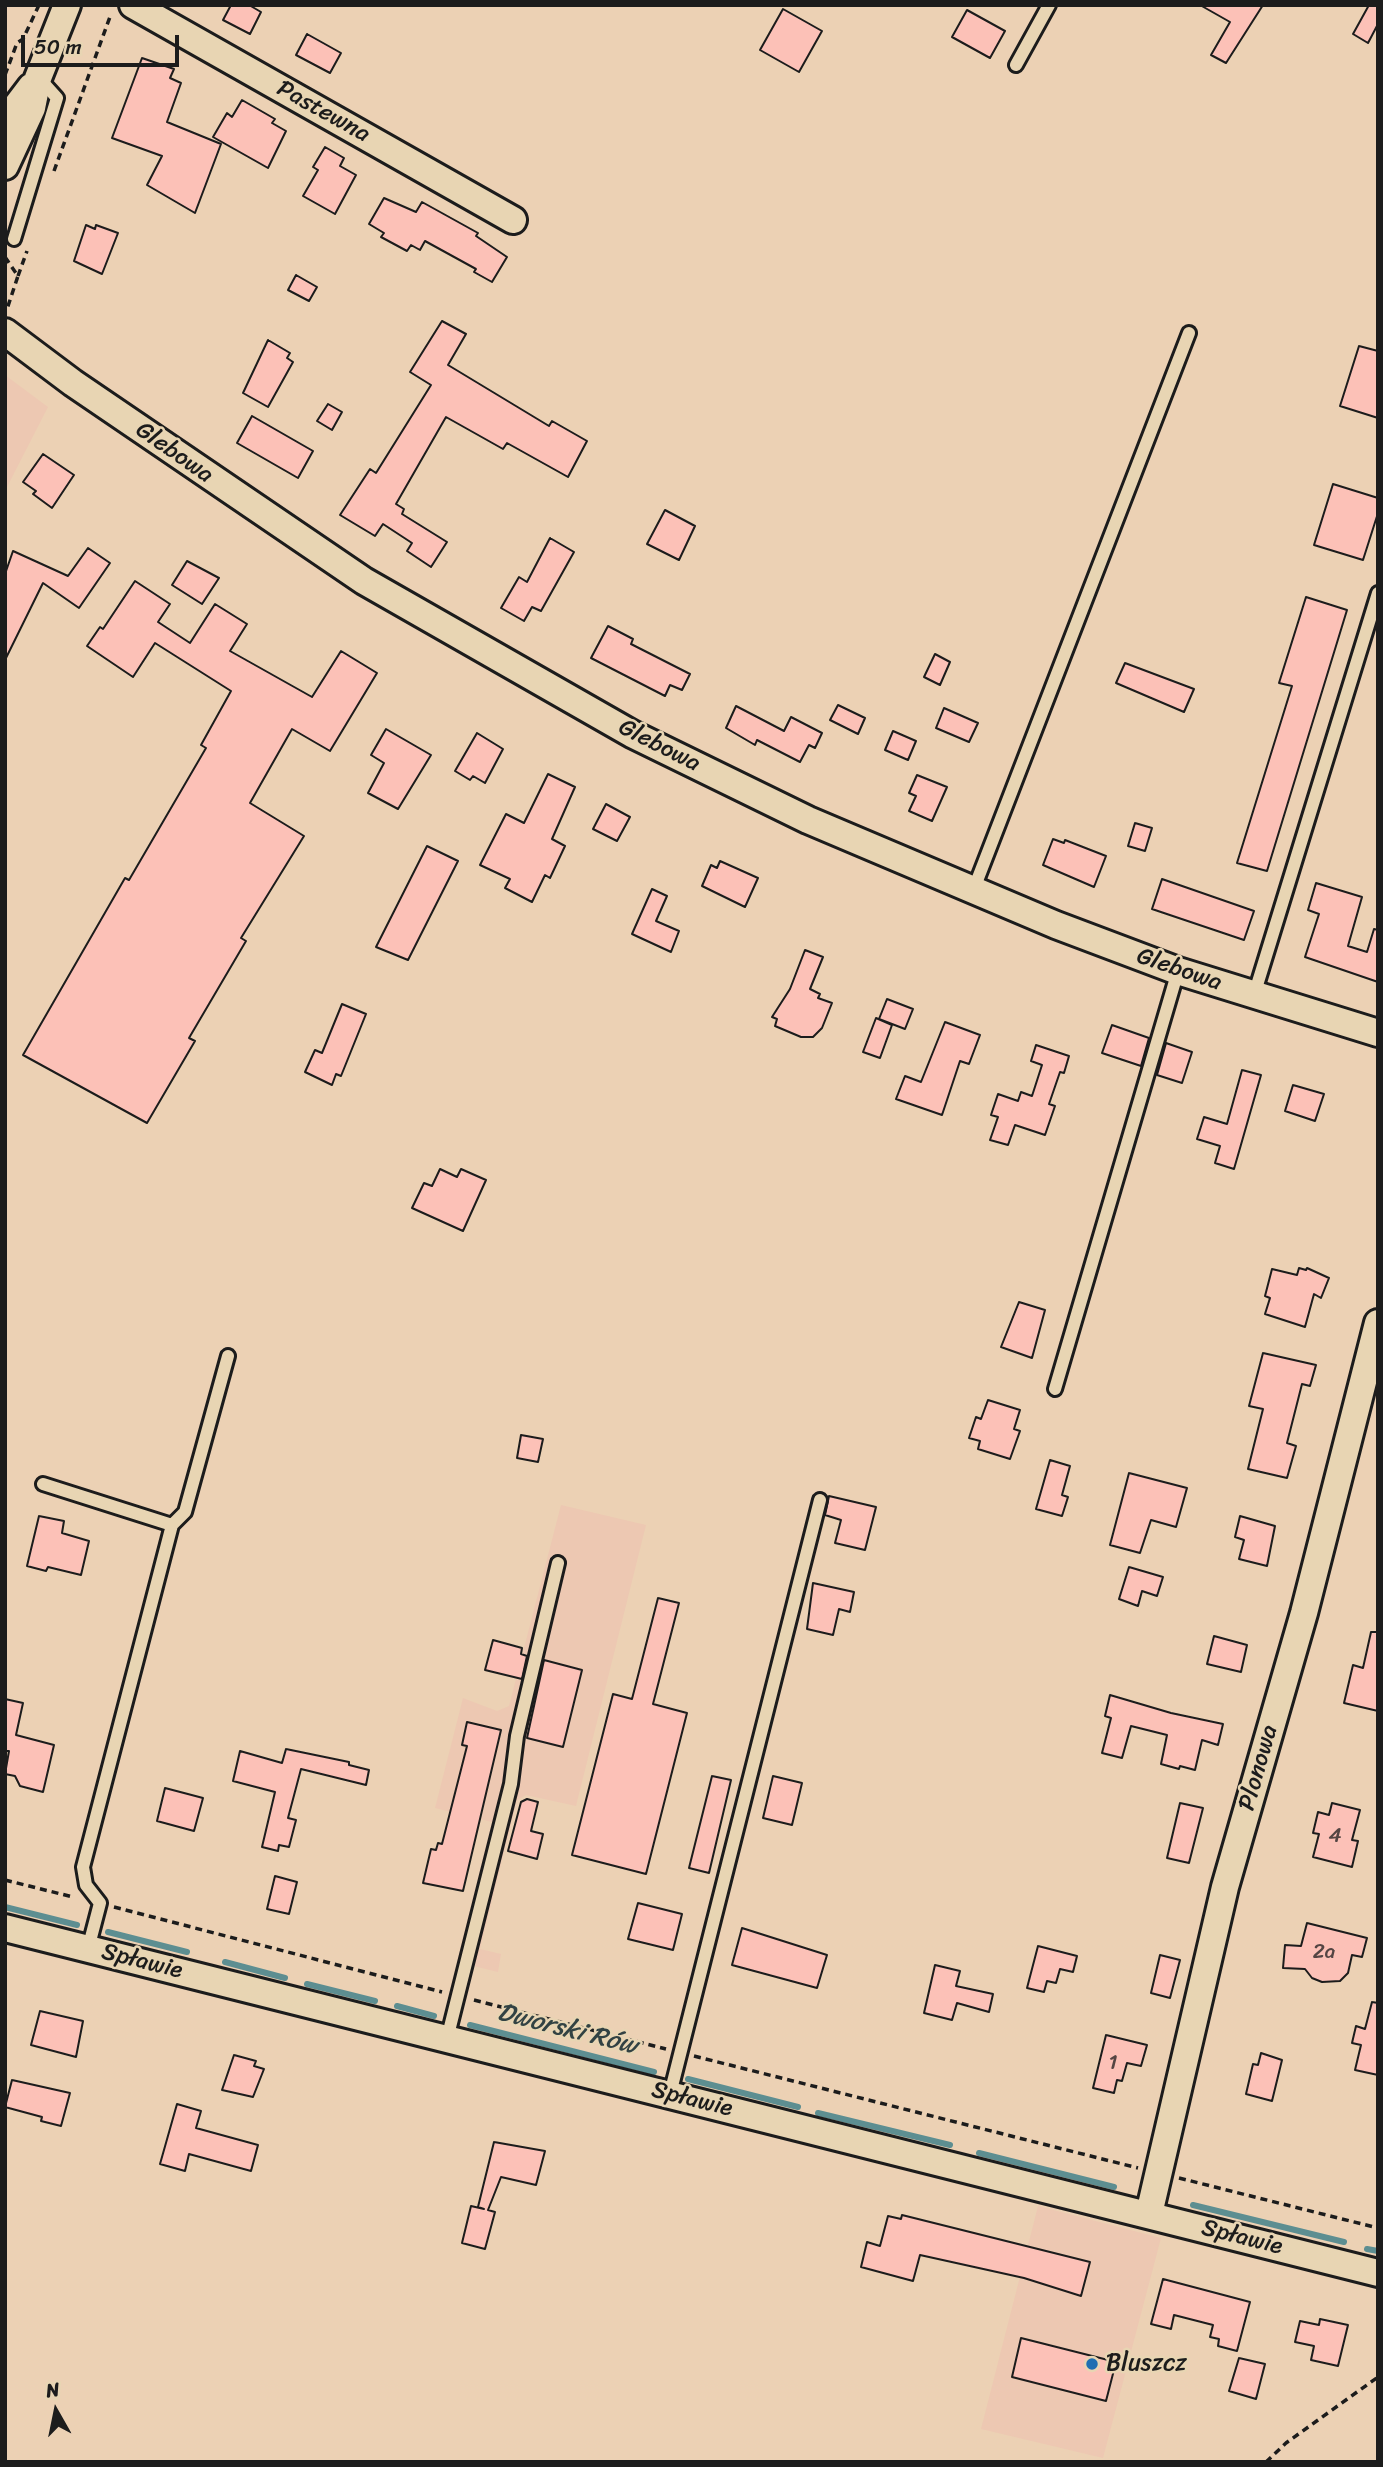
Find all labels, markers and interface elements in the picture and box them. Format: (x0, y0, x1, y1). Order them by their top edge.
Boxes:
scale bar (24, 21, 182, 65)
text: 50 m (34, 28, 82, 66)
street label: Pastewna (271, 75, 375, 149)
street label: Glebowa (130, 416, 218, 490)
street label: Glebowa (613, 713, 705, 779)
street label: Glebowa (1133, 942, 1225, 998)
street label: Plonowa (1233, 1722, 1285, 1814)
house number: 4 (1328, 1824, 1342, 1850)
street label: Spławie (99, 1938, 185, 1986)
house number: 2a (1313, 1940, 1335, 1966)
water label: Dworski Rów (494, 1998, 640, 2062)
house number: 1 (1108, 2051, 1118, 2077)
street label: Spławie (649, 2076, 735, 2124)
street label: Spławie (1199, 2214, 1285, 2262)
place label: Bluszcz (1106, 2350, 1187, 2378)
marker: Bluszcz (1084, 2356, 1100, 2372)
text: N (44, 2372, 62, 2407)
north arrow (21, 2376, 91, 2446)

